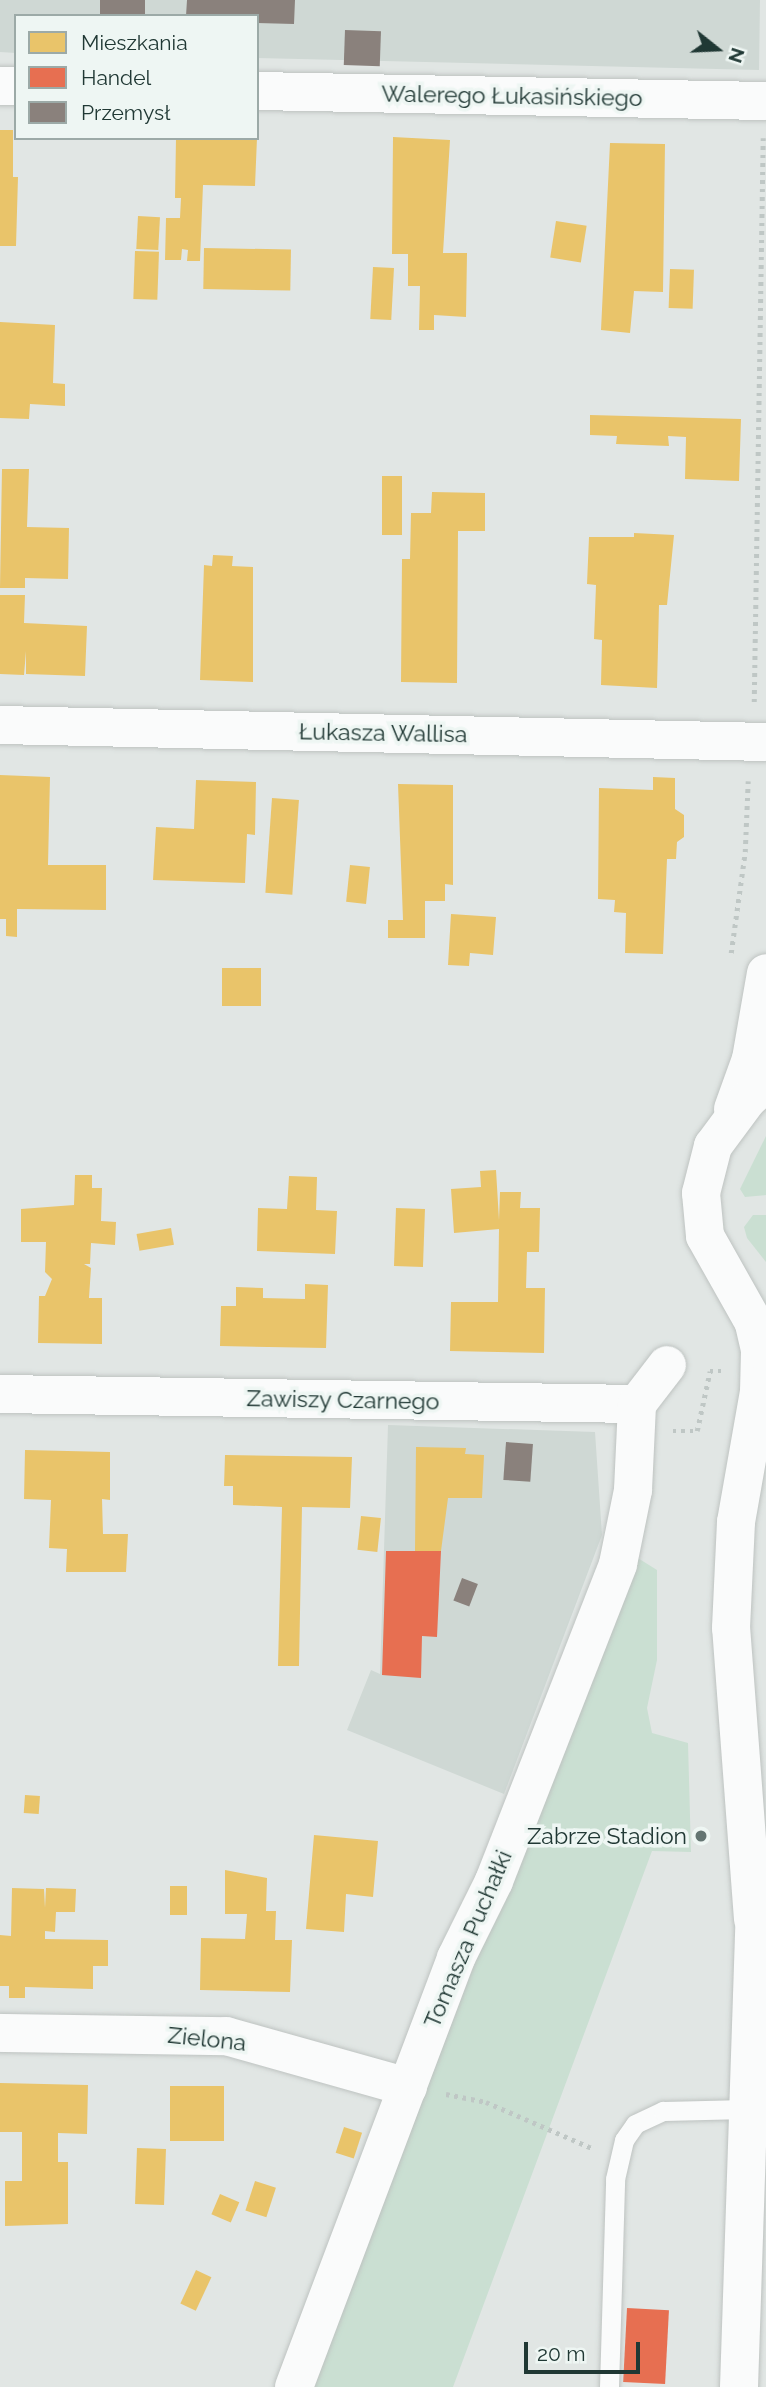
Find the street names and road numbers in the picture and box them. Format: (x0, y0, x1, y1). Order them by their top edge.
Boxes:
street label: Walerego Łukasińskiego (381, 80, 643, 112)
street label: Łukasza Wallisa (298, 718, 468, 748)
street label: Zawiszy Czarnego (246, 1385, 440, 1415)
street label: Tomasza Puchałki (418, 1846, 518, 2032)
street label: Zielona (166, 2021, 248, 2057)

